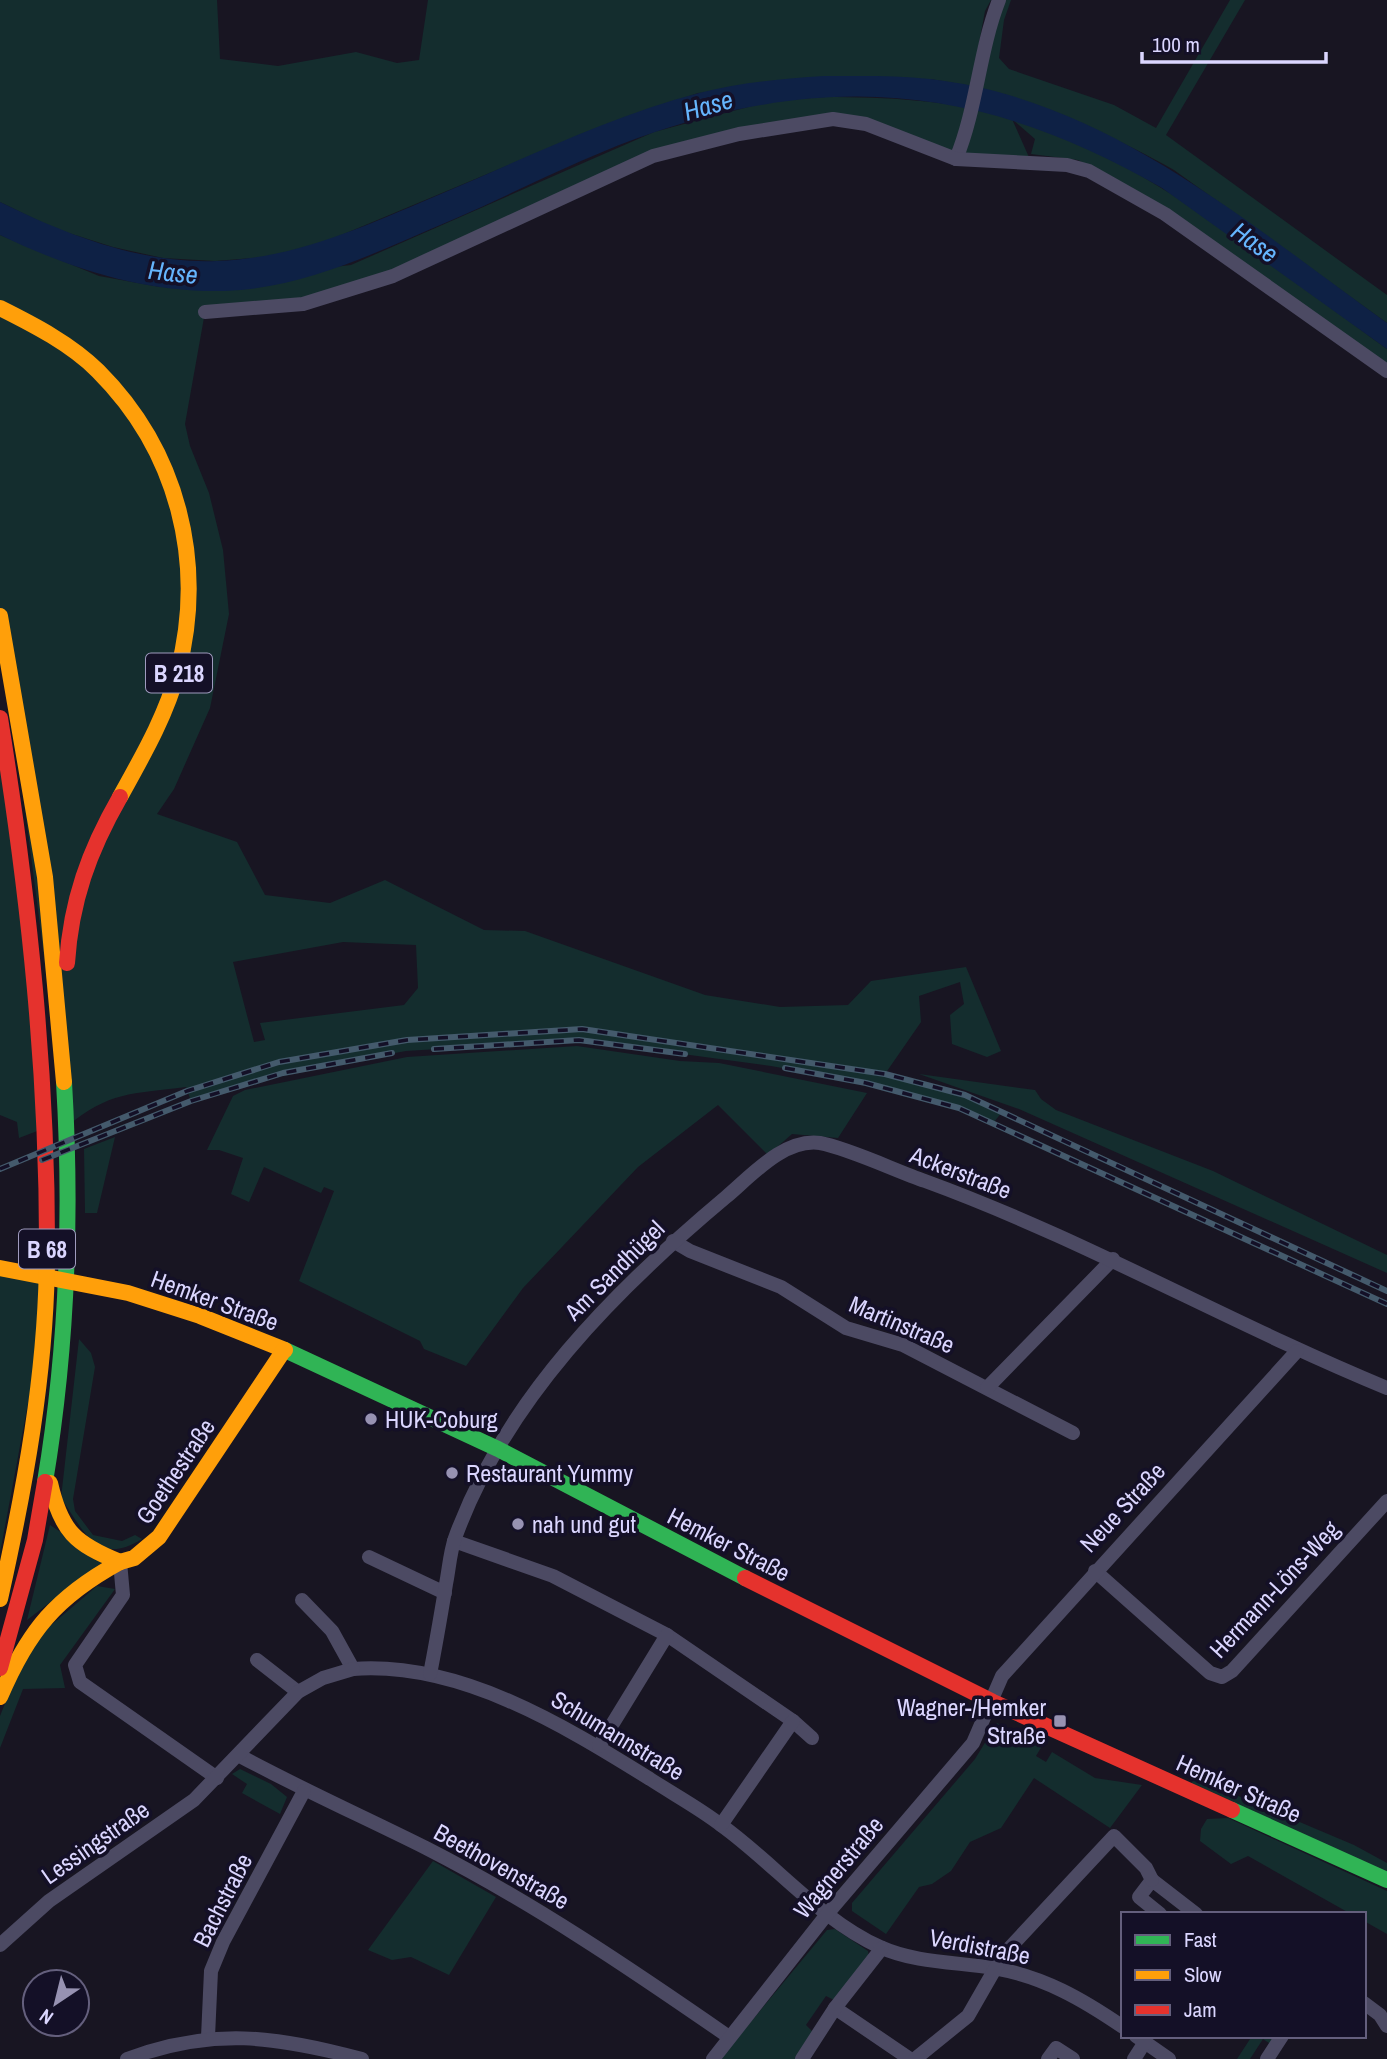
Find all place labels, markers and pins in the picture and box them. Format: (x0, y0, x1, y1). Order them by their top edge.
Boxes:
place label: HUK-Coburg (385, 1403, 498, 1435)
marker: HUK-Coburg (363, 1411, 379, 1427)
place label: Restaurant Yummy (466, 1457, 633, 1489)
marker: Restaurant Yummy (444, 1465, 460, 1481)
place label: nah und gut (532, 1508, 636, 1540)
marker: nah und gut (510, 1516, 526, 1532)
place label: Wagner-/Hemker Straße (897, 1691, 1046, 1751)
marker: Wagner-/Hemker Straße (1052, 1713, 1068, 1729)

